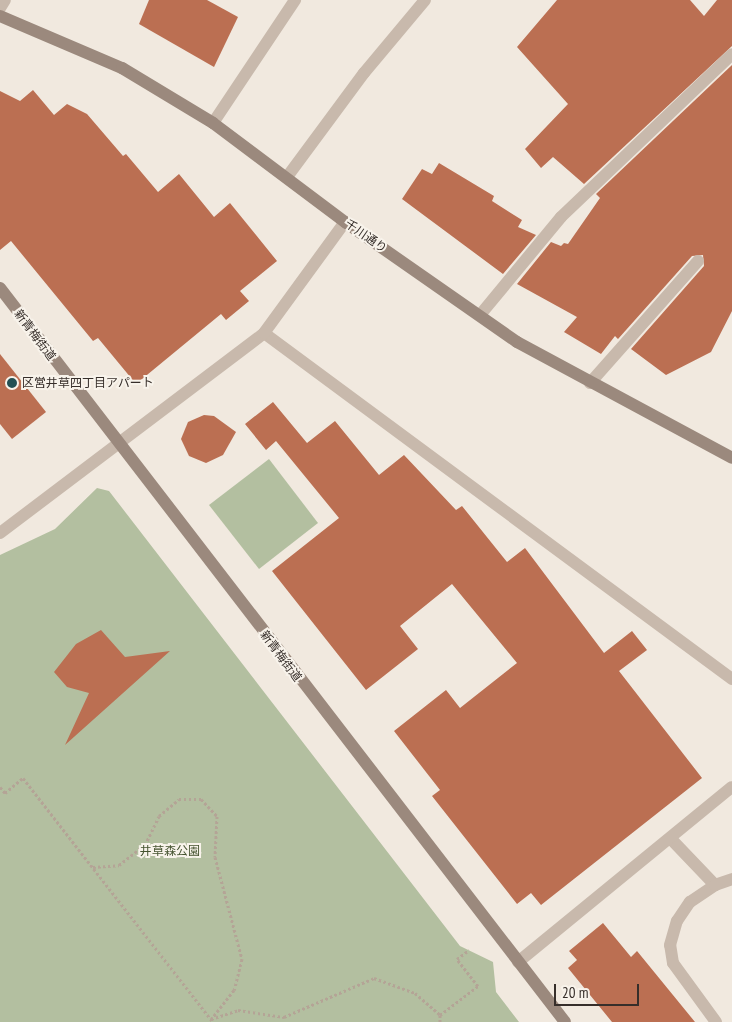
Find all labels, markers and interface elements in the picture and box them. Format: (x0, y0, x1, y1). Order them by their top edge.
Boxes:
street label: 千川通り (342, 216, 390, 256)
street label: 新青梅街道 (11, 307, 59, 363)
place label: 区営井草四丁目アパート (22, 376, 154, 390)
marker: 区営井草四丁目アパート (6, 377, 18, 389)
street label: 新青梅街道 (257, 628, 305, 684)
park label: 井草森公園 (140, 844, 200, 858)
scale bar (557, 974, 642, 1006)
text: 20 m (562, 983, 588, 1002)

